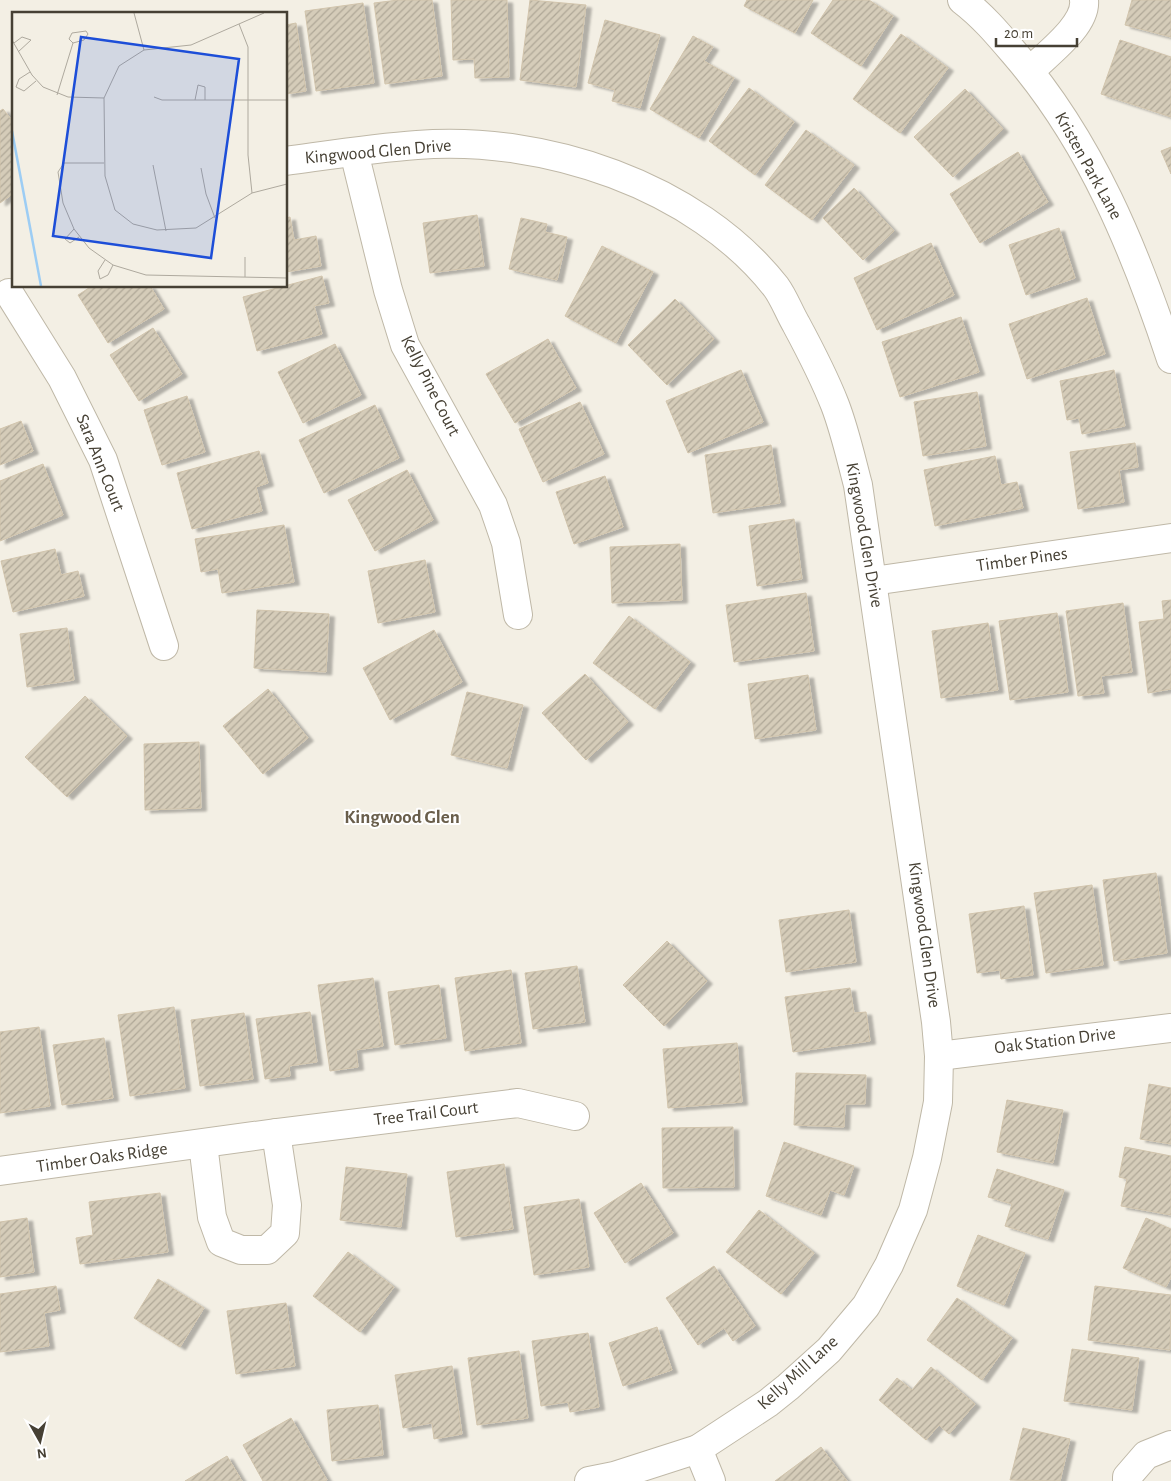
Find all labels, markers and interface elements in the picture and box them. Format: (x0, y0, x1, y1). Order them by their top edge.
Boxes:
inset map (12, 12, 288, 288)
scale bar (996, 15, 1077, 47)
text: 20 m (1004, 26, 1033, 41)
street label: Kristen Park Lane (1051, 109, 1125, 223)
street label: Kingwood Glen Drive (304, 137, 452, 167)
street label: Kelly Pine Court (397, 333, 463, 439)
street label: Sara Ann Court (72, 412, 128, 514)
street label: Kingwood Glen Drive (842, 461, 886, 609)
street label: Timber Pines (975, 545, 1069, 575)
district label: Kingwood Glen (344, 808, 460, 827)
street label: Kingwood Glen Drive (905, 861, 943, 1009)
street label: Oak Station Drive (993, 1025, 1117, 1057)
street label: Tree Trail Court (373, 1099, 479, 1129)
street label: Timber Oaks Ridge (35, 1140, 169, 1176)
street label: Kelly Mill Lane (754, 1333, 842, 1413)
north arrow (15, 1416, 65, 1466)
text: N (36, 1445, 47, 1460)

